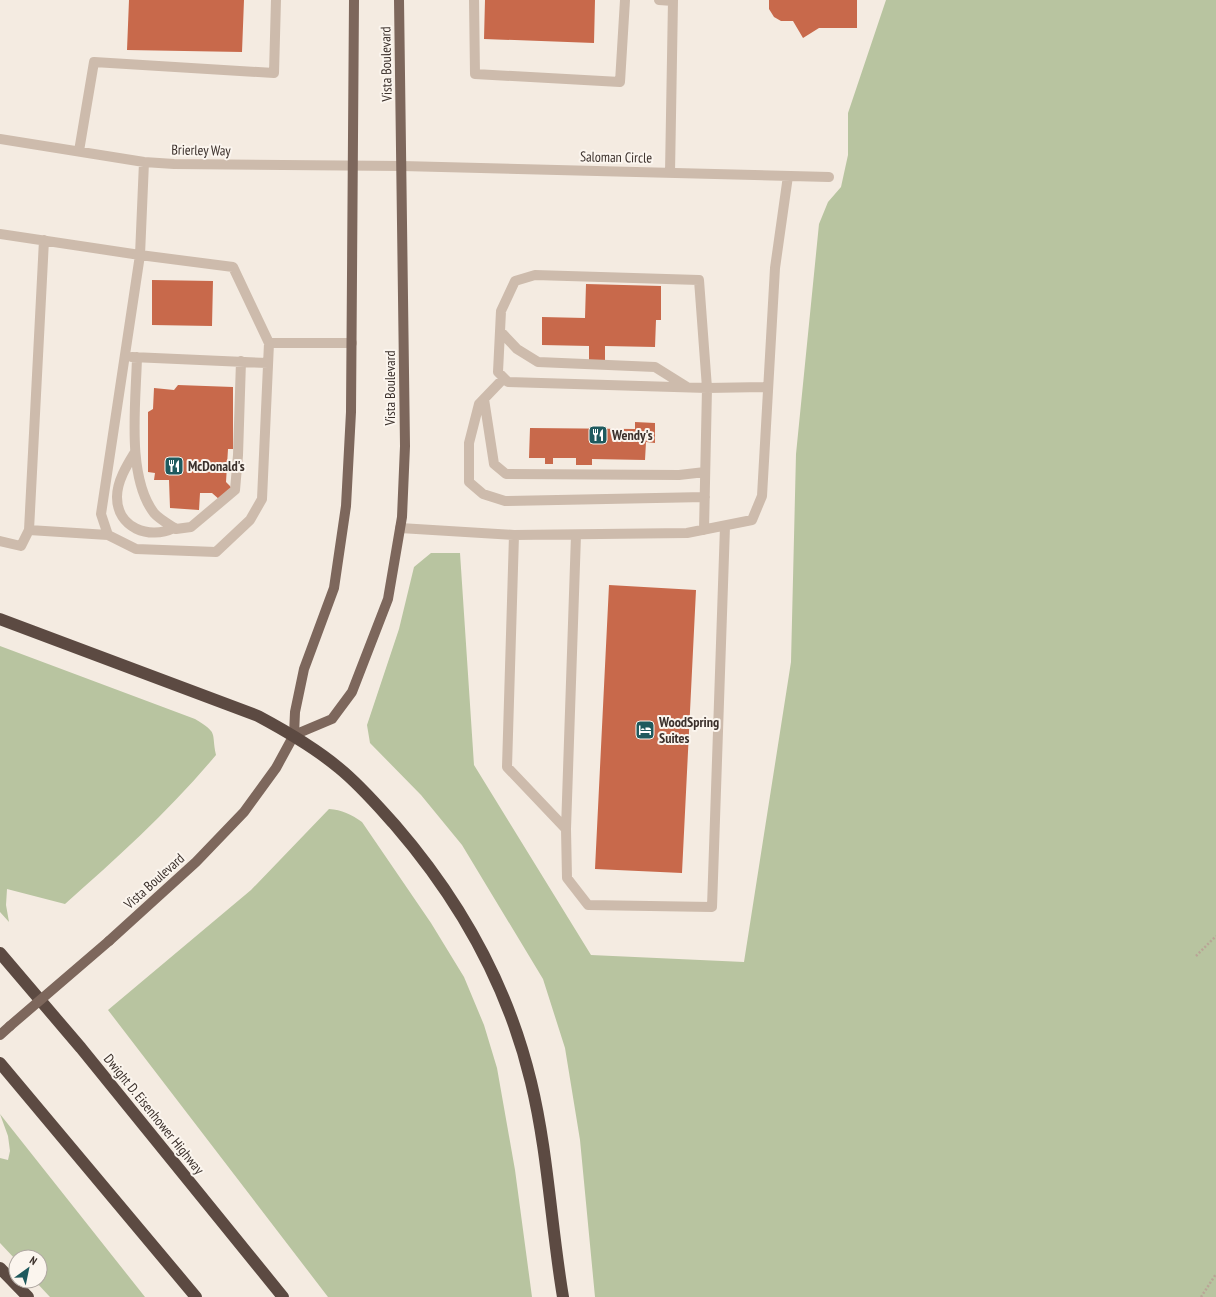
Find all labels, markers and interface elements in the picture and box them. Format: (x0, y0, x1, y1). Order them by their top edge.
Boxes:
street label: Vista Boulevard (376, 26, 396, 103)
street label: Brierley Way (171, 140, 232, 160)
street label: Saloman Circle (580, 147, 652, 167)
street label: Vista Boulevard (381, 350, 399, 427)
restaurant icon: Wendy's (587, 424, 609, 446)
place label: Wendy's (611, 426, 653, 444)
restaurant icon: McDonald's (163, 455, 185, 477)
place label: McDonald's (188, 457, 245, 475)
place label: WoodSpring Suites (658, 713, 719, 747)
hotel icon: WoodSpring Suites (634, 719, 656, 741)
street label: Vista Boulevard (119, 849, 188, 913)
street label: Dwight D. Eisenhower Highway (100, 1050, 209, 1178)
north arrow (8, 1249, 48, 1289)
text: N (27, 1253, 40, 1268)

